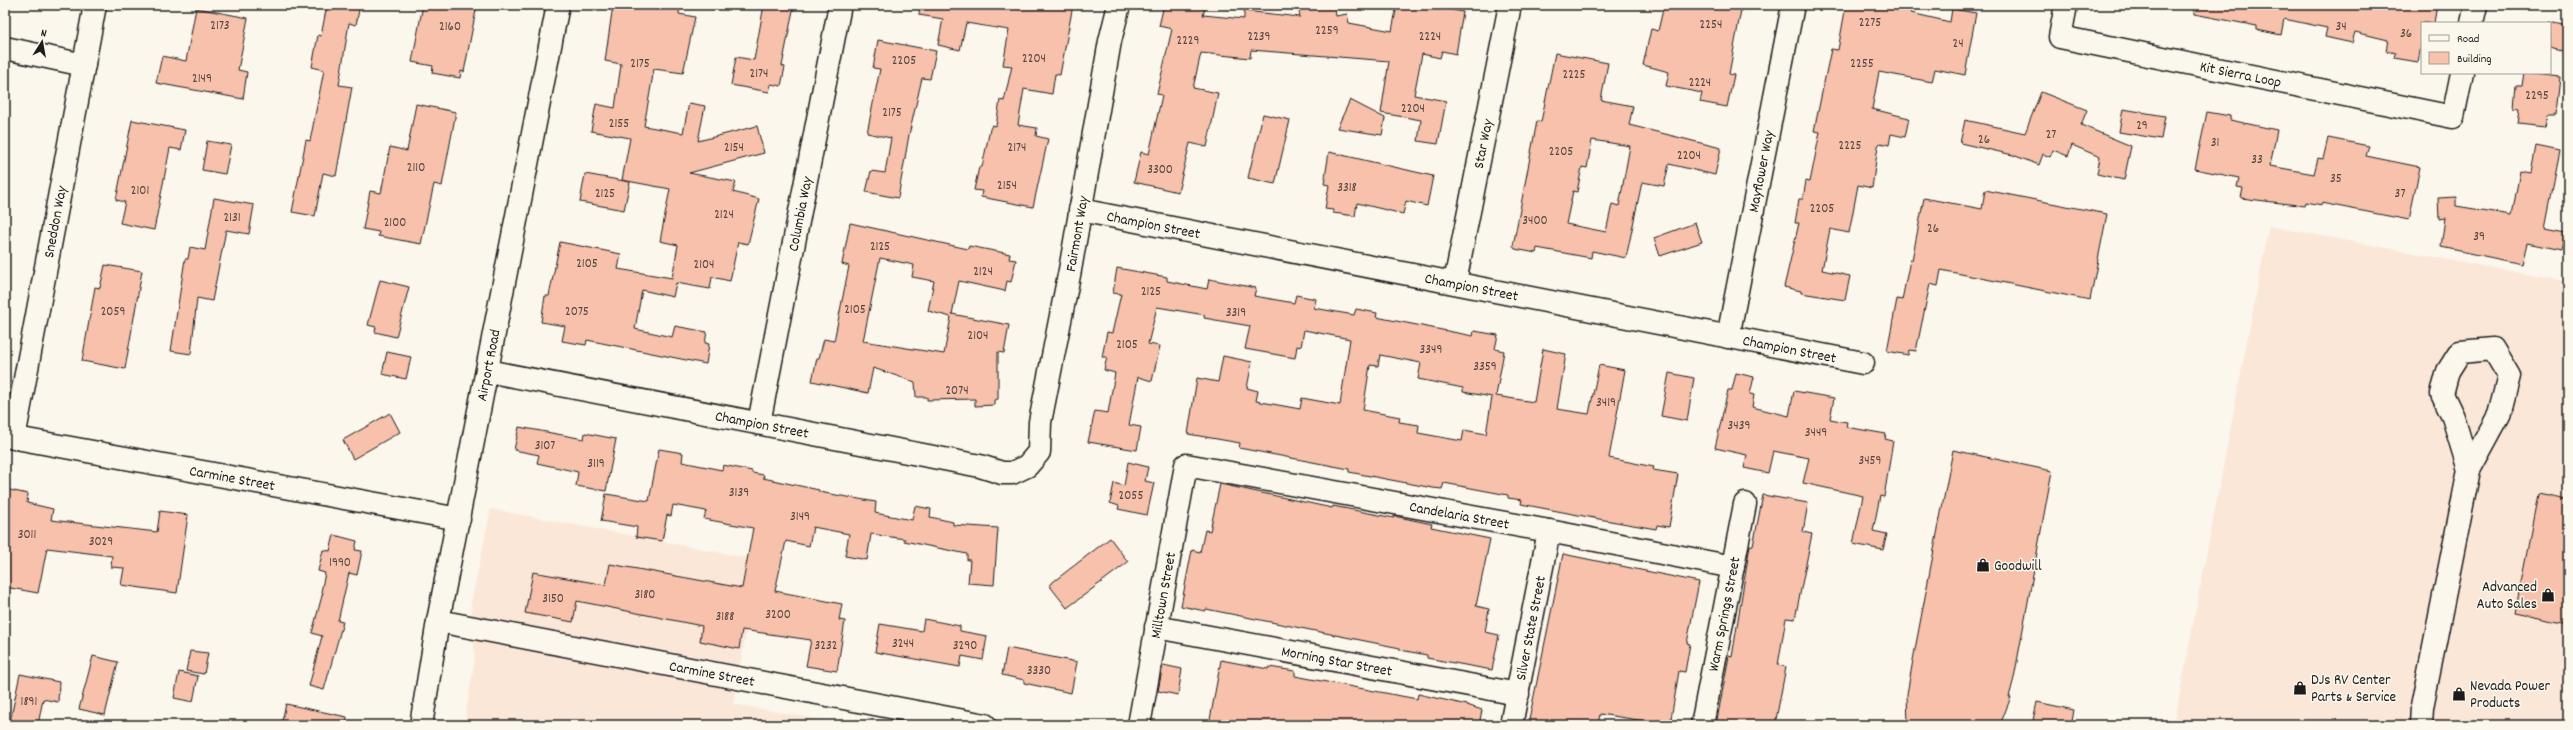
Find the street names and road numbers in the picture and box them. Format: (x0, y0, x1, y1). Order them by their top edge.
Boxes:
street label: Kit Sierra Loop (2198, 57, 2283, 95)
street label: Star Way (1469, 117, 1500, 171)
street label: Mayflower Way (1744, 128, 1781, 214)
street label: Columbia Way (783, 174, 820, 254)
street label: Sneddon Way (39, 183, 74, 260)
street label: Fairmont Way (1061, 193, 1096, 274)
street label: Champion Street (1105, 206, 1202, 246)
street label: Champion Street (1423, 269, 1520, 308)
street label: Airport Road (472, 328, 508, 403)
street label: Champion Street (1741, 331, 1838, 371)
street label: Champion Street (713, 406, 811, 446)
street label: Carmine Street (187, 461, 277, 498)
street label: Candelaria Street (1407, 497, 1511, 537)
street label: Milltown Street (1146, 550, 1183, 640)
street label: Warm Springs Street (1704, 555, 1748, 674)
street label: Silver State Street (1511, 574, 1553, 682)
street label: Morning Star Street (1279, 641, 1394, 684)
street label: Carmine Street (667, 656, 757, 694)

